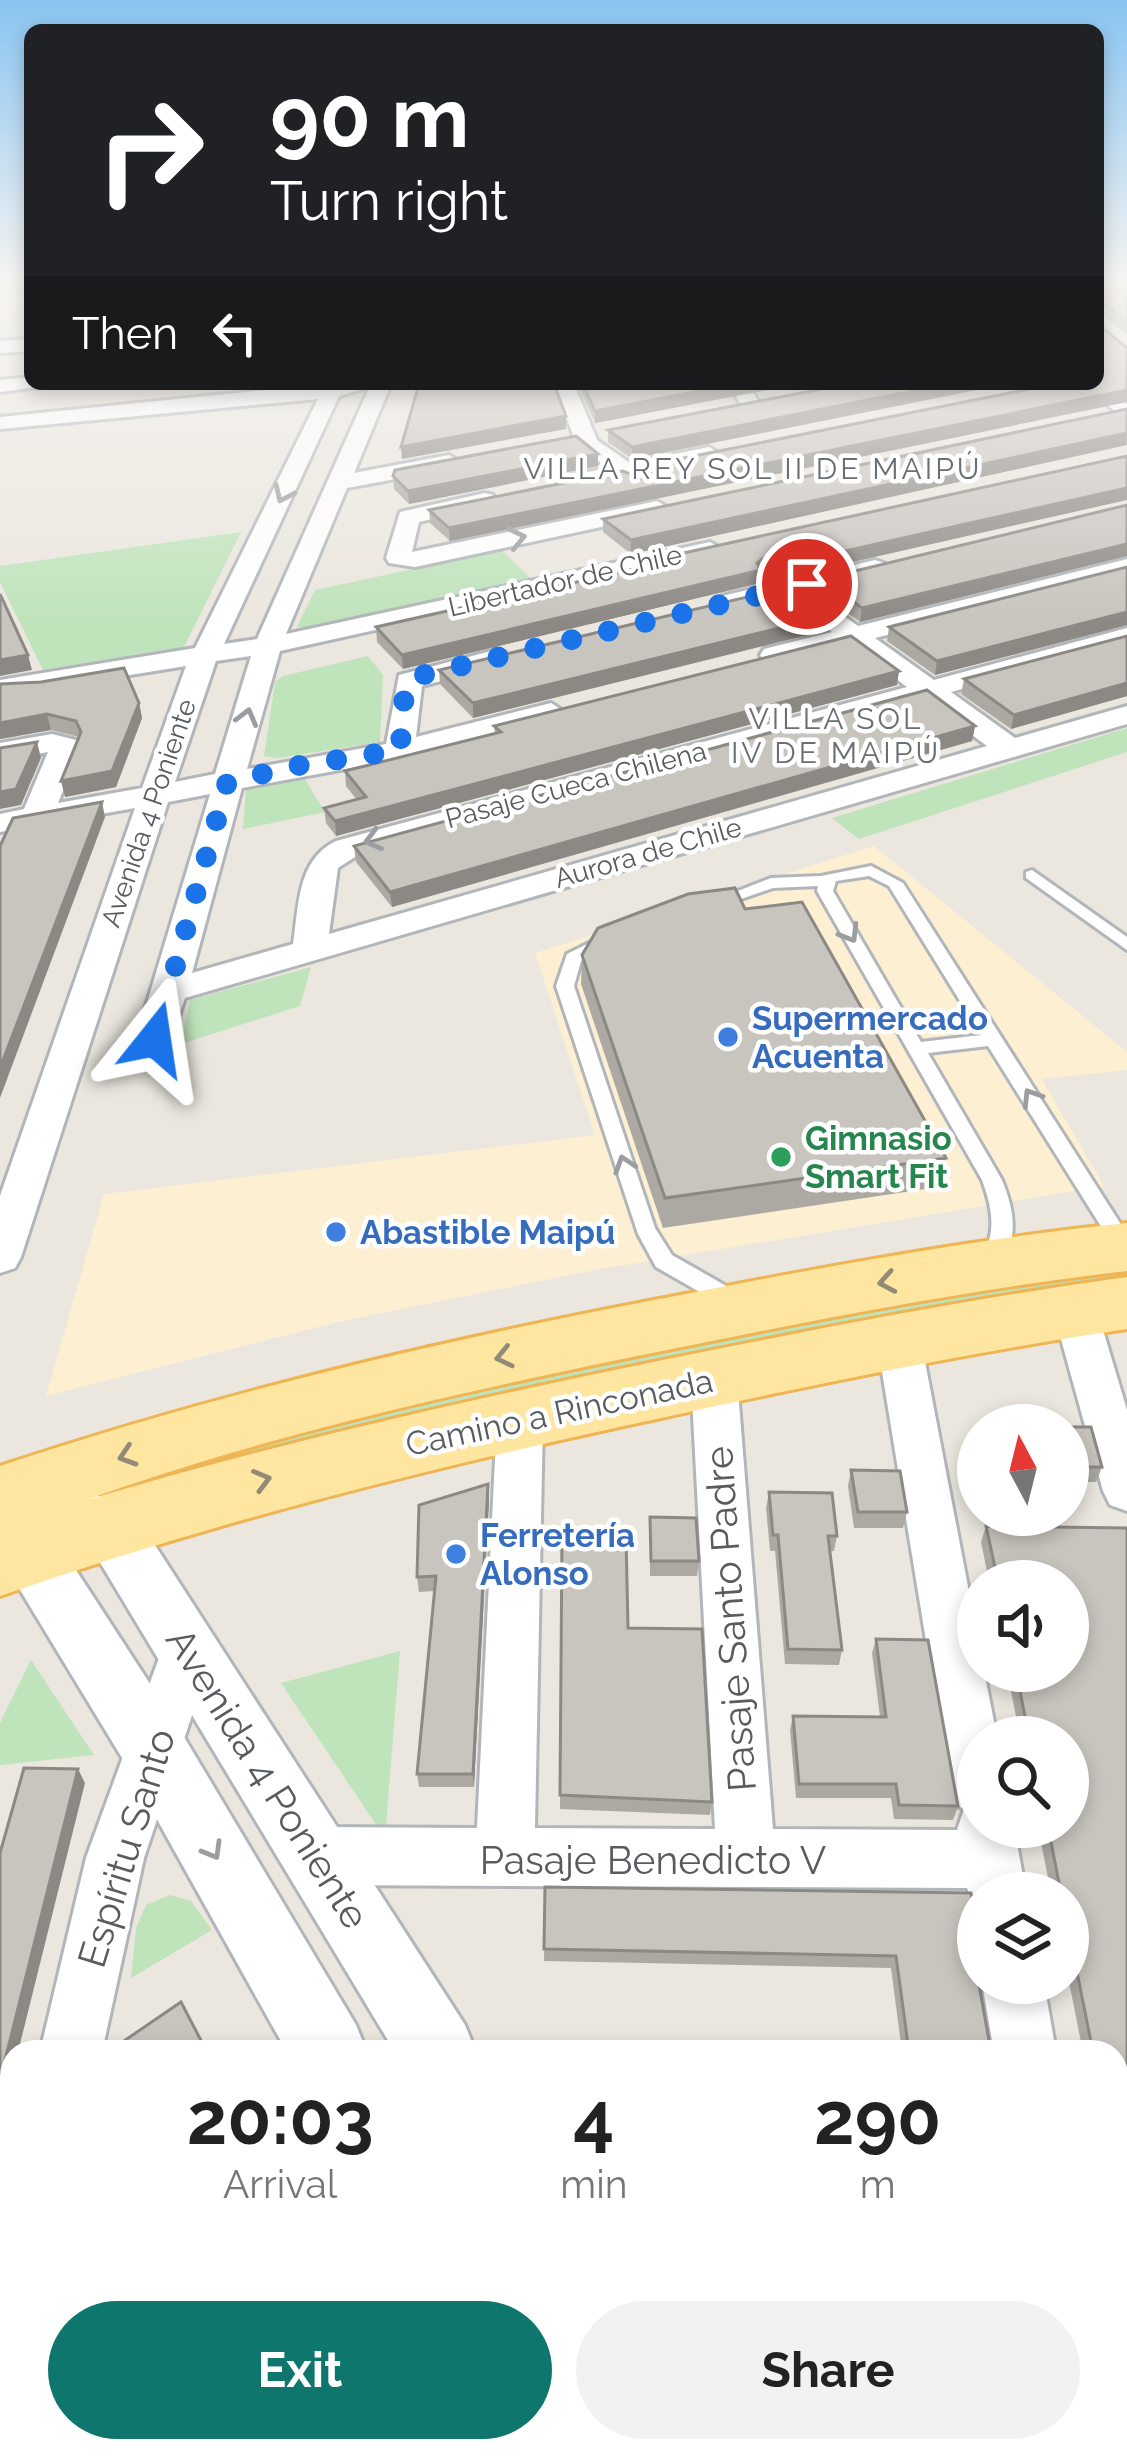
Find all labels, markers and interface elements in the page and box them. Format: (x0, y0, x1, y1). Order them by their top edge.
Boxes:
text: 90 m (270, 68, 469, 167)
icon: right (72, 72, 228, 228)
text: Turn right (270, 169, 508, 233)
icon: left (202, 300, 268, 366)
text: Then (72, 307, 178, 360)
district label: VILLA REY SOL II DE MAIPÚ (524, 451, 983, 486)
one-way arrow (274, 482, 297, 503)
one-way arrow (507, 527, 527, 552)
pin (756, 533, 858, 635)
street label: Libertador de Chile (445, 539, 685, 622)
icon: arrive (774, 551, 840, 617)
street label: Avenida 4 Poniente (95, 695, 202, 931)
district label: VILLA SOL IV DE MAIPÚ (731, 701, 941, 770)
one-way arrow (232, 707, 257, 728)
street label: Pasaje Cueca Chilena (442, 735, 710, 834)
street label: Aurora de Chile (551, 811, 745, 894)
one-way arrow (363, 826, 384, 851)
one-way arrow (836, 921, 858, 943)
position arrow (92, 976, 218, 1102)
place label: Supermercado Acuenta (752, 999, 988, 1076)
marker: Supermercado Acuenta (715, 1024, 741, 1050)
one-way arrow (1023, 1088, 1045, 1110)
place label: Gimnasio Smart Fit (805, 1119, 952, 1196)
marker: Gimnasio Smart Fit (768, 1144, 794, 1170)
one-way arrow (613, 1154, 638, 1175)
place label: Abastible Maipú (360, 1213, 615, 1252)
marker: Abastible Maipú (323, 1219, 349, 1245)
one-way arrow (877, 1268, 897, 1294)
one-way arrow (495, 1343, 515, 1368)
street label: Camino a Rinconada (402, 1361, 716, 1464)
north arrow (957, 1404, 1089, 1536)
map controls (957, 1404, 1089, 2004)
one-way arrow (117, 1441, 138, 1466)
street label: Pasaje Santo Padre (695, 1445, 765, 1793)
one-way arrow (252, 1470, 272, 1495)
place label: Ferretería Alonso (480, 1516, 635, 1593)
marker: Ferretería Alonso (443, 1541, 469, 1567)
button: sound (957, 1560, 1089, 1692)
street label: Avenida 4 Poniente (157, 1619, 379, 1937)
button: search (957, 1716, 1089, 1848)
street label: Espíritu Santo (68, 1723, 184, 1973)
street label: Pasaje Benedicto V (480, 1837, 826, 1883)
one-way arrow (198, 1838, 221, 1860)
button: layers (957, 1872, 1089, 2004)
text: 20:03 (187, 2076, 374, 2161)
text: 4 (573, 2076, 614, 2161)
text: 290 (814, 2076, 941, 2161)
text: Arrival (223, 2161, 337, 2207)
text: min (560, 2161, 627, 2207)
text: m (860, 2161, 896, 2207)
button: Exit (48, 2301, 552, 2439)
button: Share (576, 2301, 1080, 2439)

